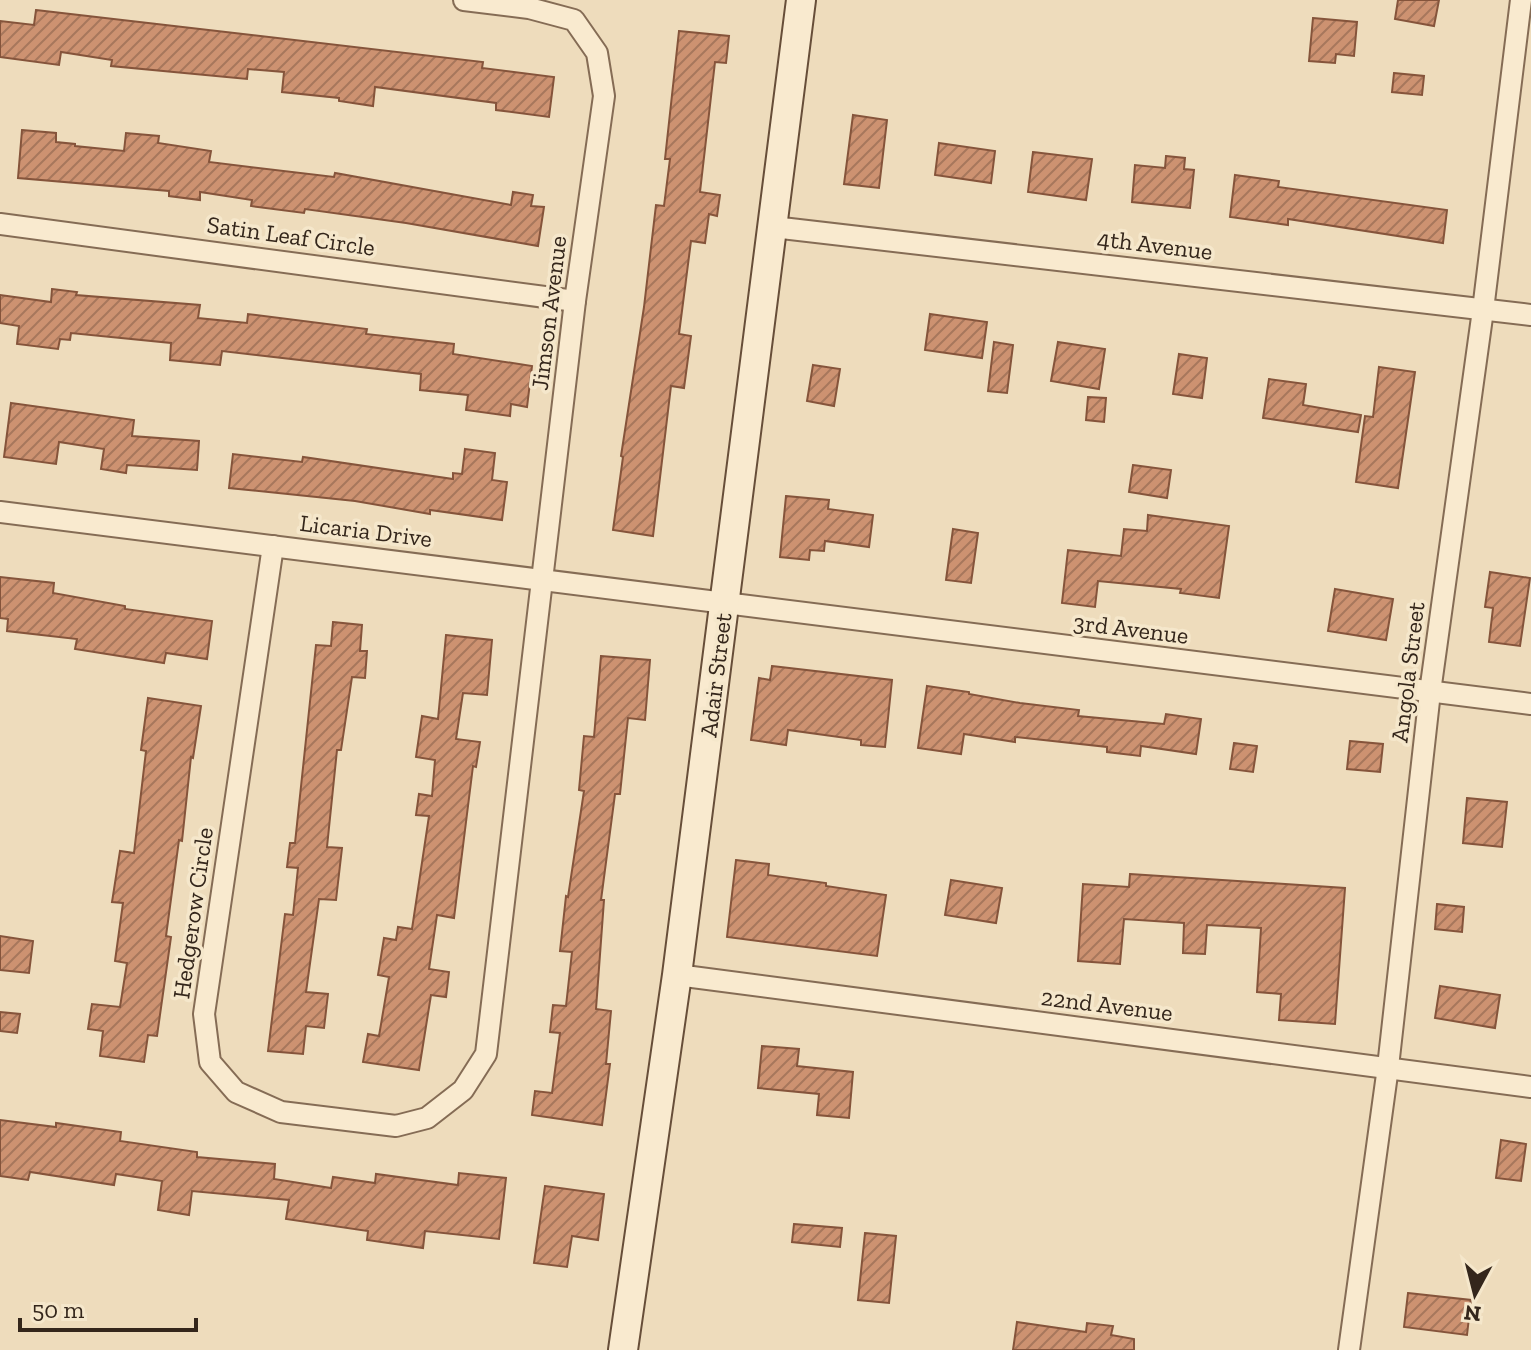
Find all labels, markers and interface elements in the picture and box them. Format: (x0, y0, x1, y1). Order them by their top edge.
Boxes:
street label: Satin Leaf Circle (205, 209, 377, 262)
street label: 4th Avenue (1096, 223, 1214, 266)
street label: Jimson Avenue (525, 234, 572, 392)
street label: Licaria Drive (298, 508, 434, 553)
street label: Angola Street (1384, 600, 1431, 744)
street label: 3rd Avenue (1072, 607, 1190, 650)
street label: Adair Street (693, 611, 738, 739)
street label: Hedgerow Circle (166, 825, 219, 1001)
street label: 22nd Avenue (1040, 982, 1175, 1027)
north arrow (1435, 1254, 1515, 1334)
scale bar (20, 1282, 196, 1332)
text: 50 m (32, 1295, 85, 1324)
text: N (1462, 1299, 1483, 1328)

